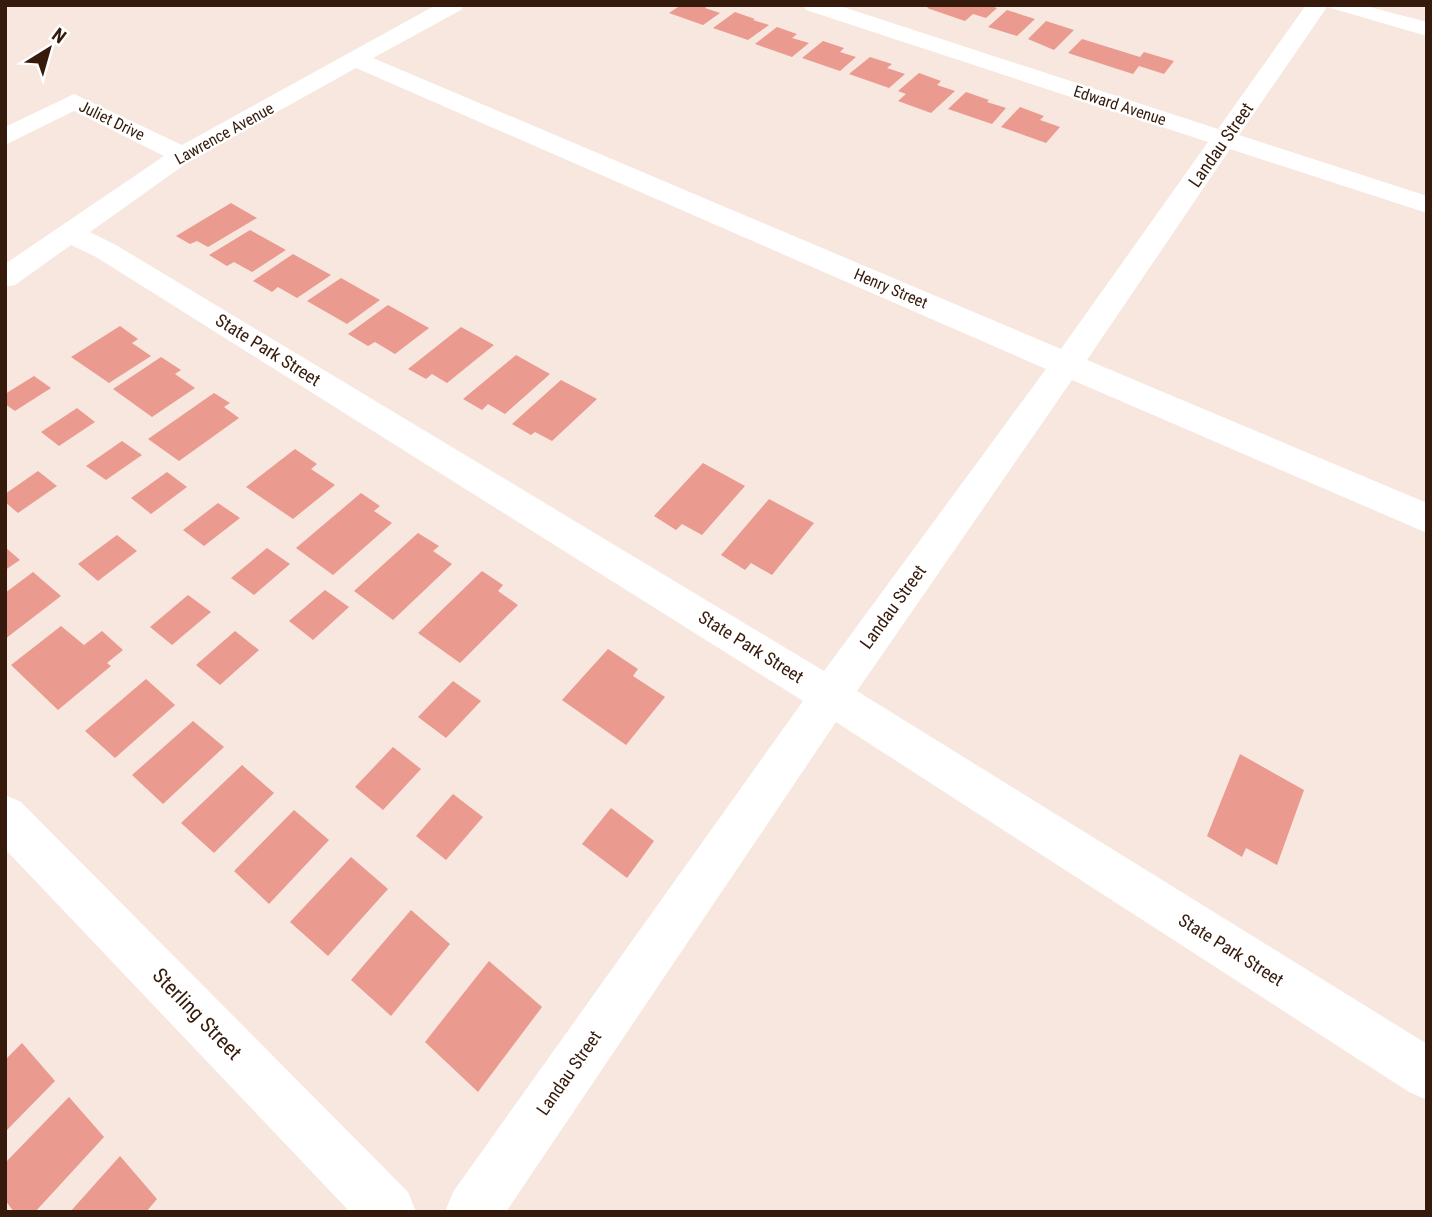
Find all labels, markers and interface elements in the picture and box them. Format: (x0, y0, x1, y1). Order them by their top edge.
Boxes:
north arrow (14, 14, 84, 84)
text: N (47, 23, 70, 49)
street label: Edward Avenue (1071, 82, 1169, 129)
street label: Juliet Drive (76, 96, 148, 144)
street label: Lawrence Avenue (171, 98, 277, 168)
street label: Landau Street (1184, 98, 1257, 191)
street label: Henry Street (851, 264, 931, 313)
street label: State Park Street (212, 309, 325, 390)
street label: Landau Street (855, 561, 930, 653)
street label: State Park Street (695, 606, 808, 687)
street label: State Park Street (1175, 909, 1288, 990)
street label: Sterling Street (148, 963, 246, 1065)
street label: Landau Street (532, 1026, 605, 1119)

